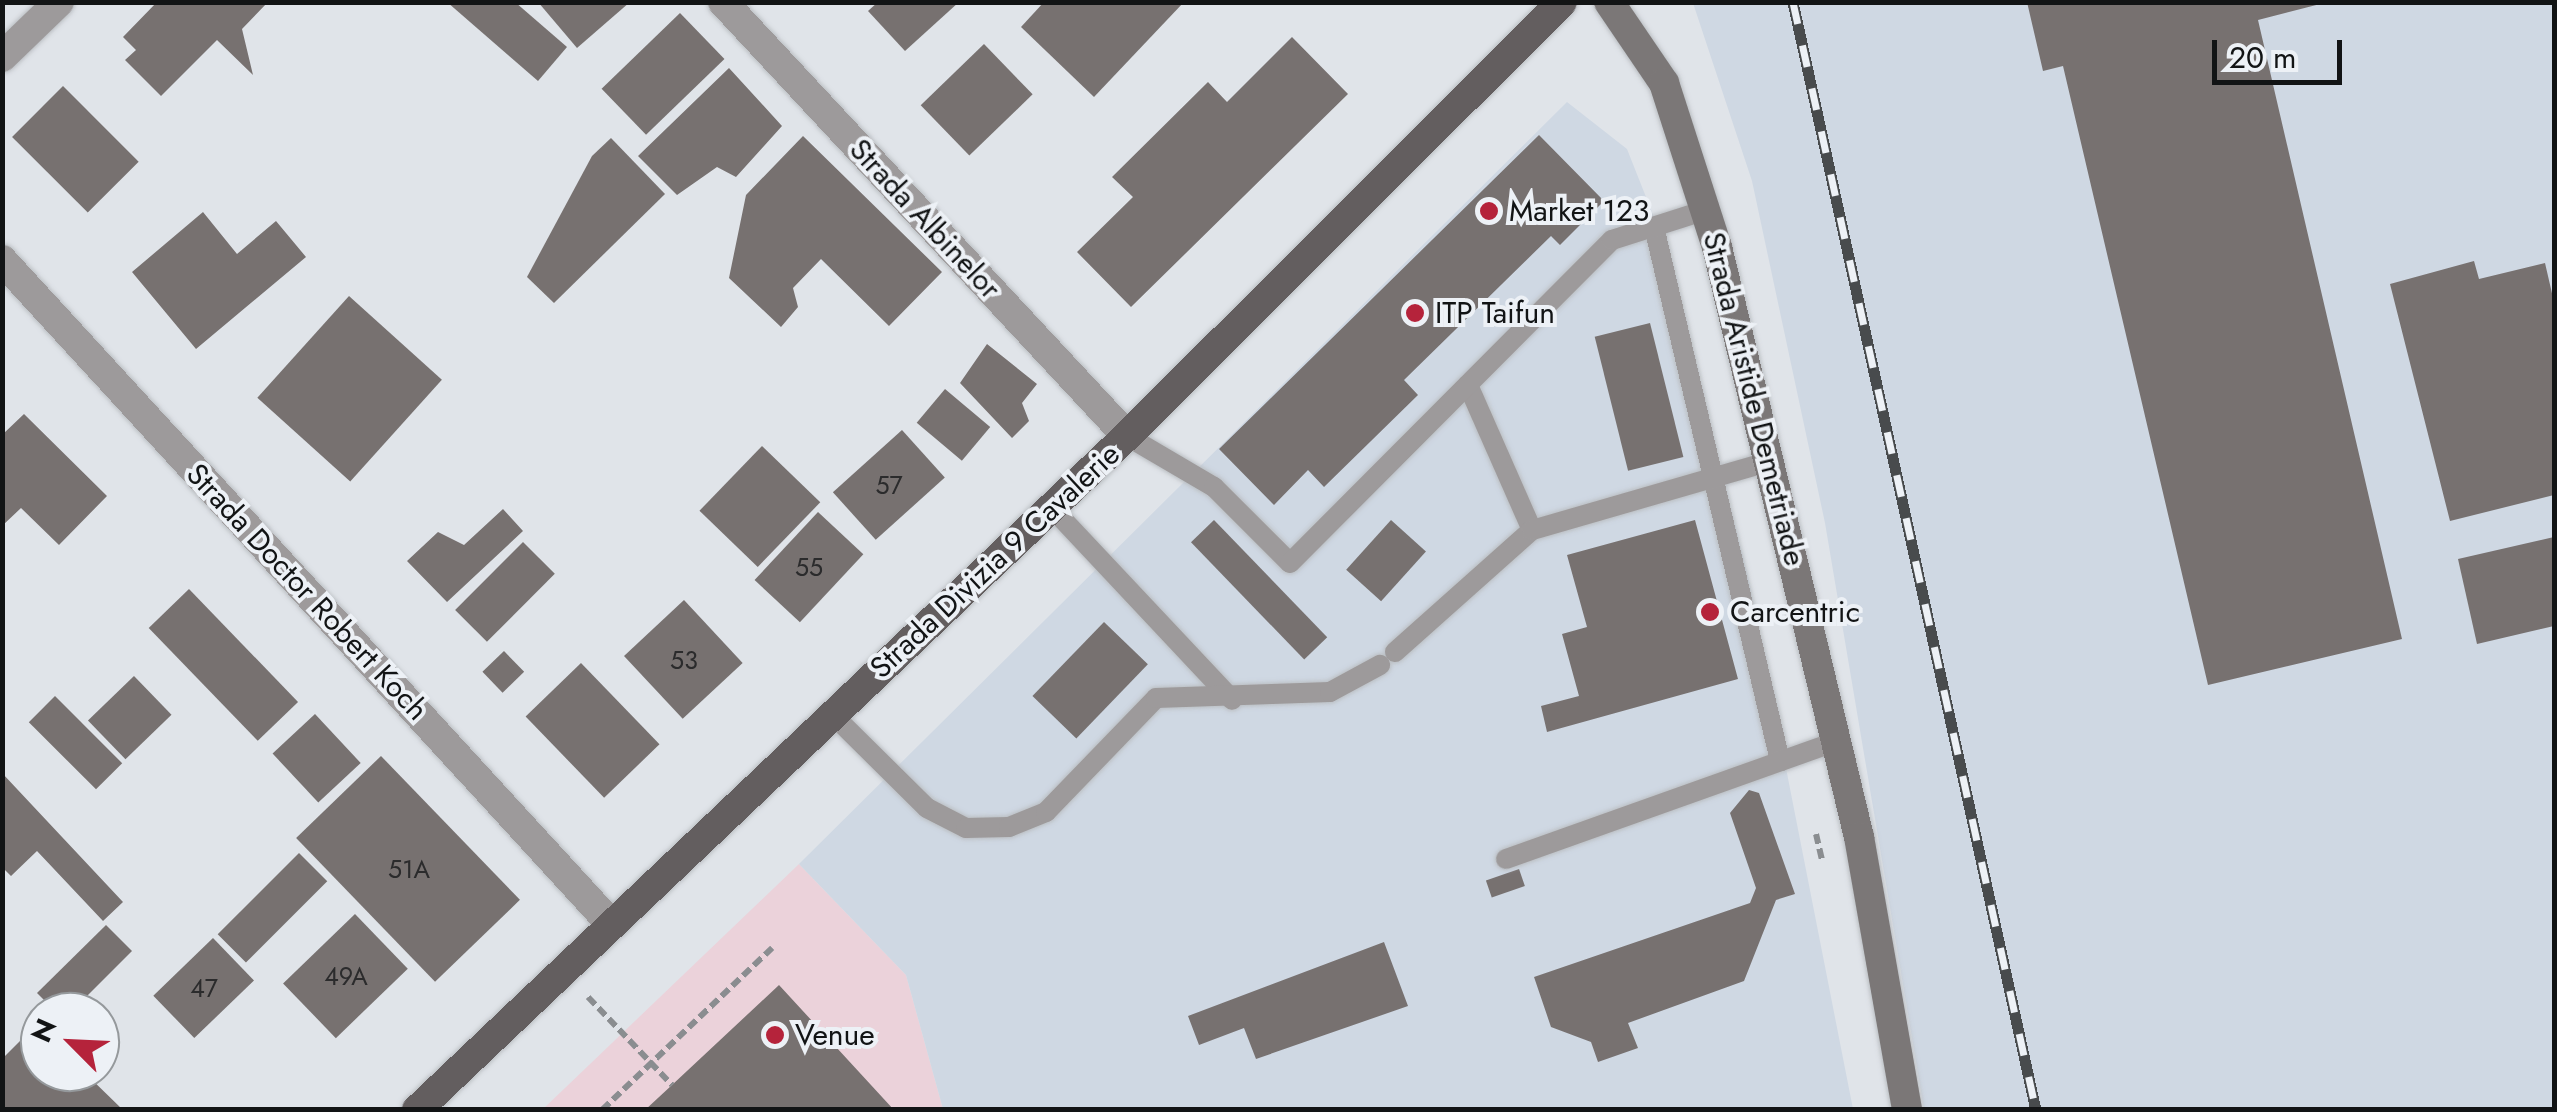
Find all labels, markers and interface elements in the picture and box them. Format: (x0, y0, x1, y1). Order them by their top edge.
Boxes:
scale bar (2217, 20, 2347, 82)
text: 20 m (2229, 36, 2296, 79)
street label: Strada Albinelor (842, 132, 1008, 306)
place label: Market 123 (1509, 193, 1649, 229)
marker: Market 123 (1478, 200, 1500, 222)
street label: Strada Aristide Demetriade (1695, 229, 1813, 569)
place label: ITP Taifun (1435, 295, 1555, 331)
marker: ITP Taifun (1404, 302, 1426, 324)
street label: Strada Divizia 9 Cavalerie (863, 436, 1127, 686)
street label: Strada Doctor Robert Koch (179, 456, 435, 728)
house number: 57 (875, 470, 903, 500)
house number: 55 (795, 552, 823, 582)
place label: Carcentric (1730, 594, 1860, 630)
marker: Carcentric (1699, 601, 1721, 623)
house number: 53 (670, 645, 698, 675)
house number: 51A (388, 854, 430, 884)
house number: 49A (324, 961, 368, 991)
house number: 47 (190, 973, 218, 1003)
north arrow (20, 992, 120, 1092)
text: N (21, 1012, 67, 1049)
place label: Venue (795, 1017, 875, 1053)
marker: Venue (764, 1024, 786, 1046)

